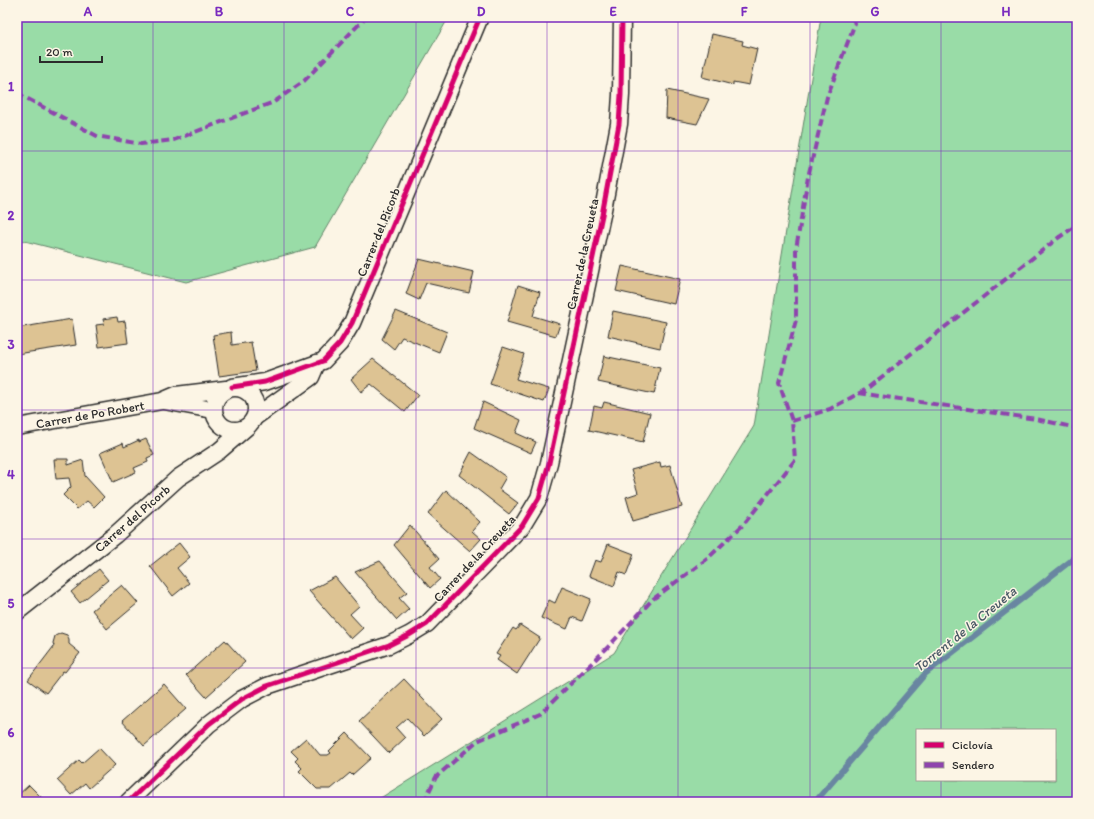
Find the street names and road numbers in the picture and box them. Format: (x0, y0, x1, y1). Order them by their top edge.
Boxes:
street label: Carrer del Picorb (354, 185, 403, 279)
street label: Carrer de la Creueta (563, 196, 602, 311)
street label: Carrer de Po Robert (35, 398, 146, 431)
street label: Carrer del Picorb (92, 481, 173, 555)
street label: Carrer de la Creueta (430, 511, 519, 605)

